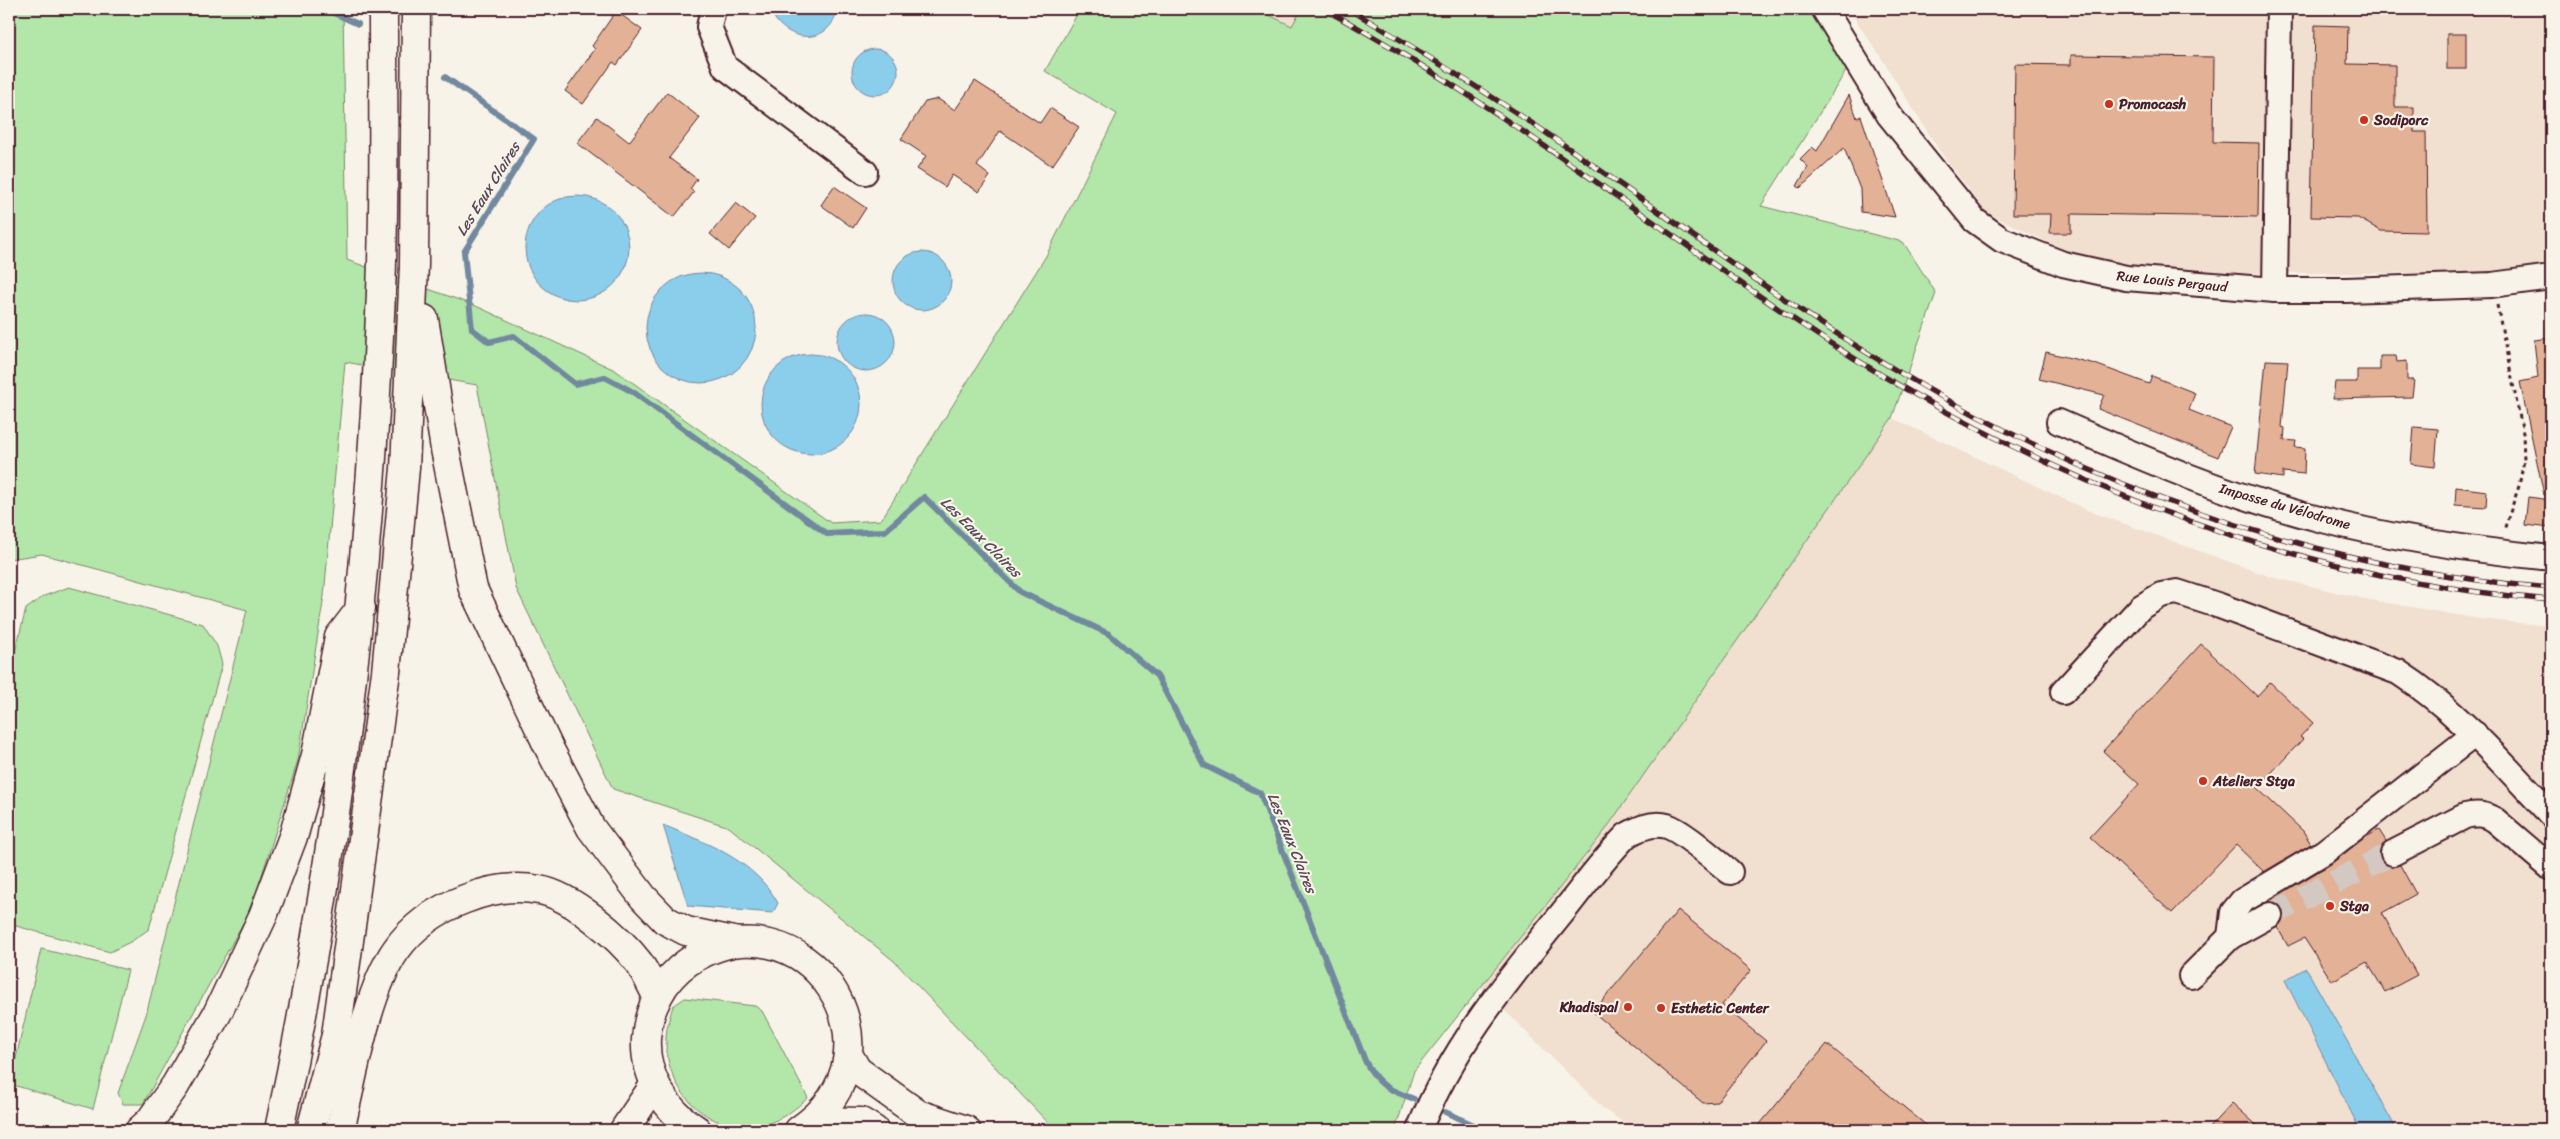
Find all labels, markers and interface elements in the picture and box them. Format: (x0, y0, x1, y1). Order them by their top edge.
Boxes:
place label: Promocash (2119, 92, 2187, 117)
marker: Promocash (2103, 98, 2115, 110)
place label: Sodiporc (2373, 108, 2429, 133)
marker: Sodiporc (2358, 114, 2370, 126)
water label: Les Eaux Claires (449, 135, 528, 241)
street label: Rue Louis Pergaud (2115, 263, 2230, 300)
street label: Impasse du Vélodrome (2215, 476, 2354, 537)
water label: Les Eaux Claires (934, 490, 1029, 585)
place label: Ateliers Stga (2212, 769, 2295, 794)
marker: Ateliers Stga (2197, 775, 2209, 787)
water label: Les Eaux Claires (1260, 789, 1325, 899)
place label: Stga (2339, 894, 2369, 919)
marker: Stga (2324, 900, 2336, 912)
place label: Khadispal (1559, 995, 1619, 1020)
place label: Esthetic Center (1671, 996, 1770, 1021)
marker: Khadispal (1622, 1001, 1634, 1013)
marker: Esthetic Center (1655, 1002, 1667, 1014)

